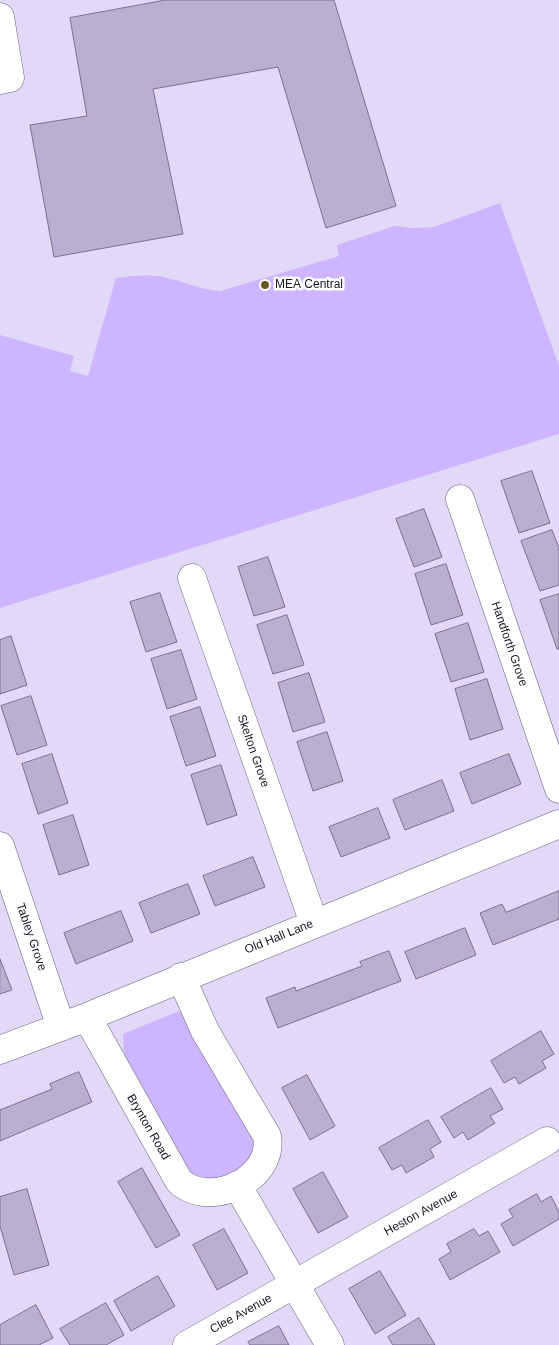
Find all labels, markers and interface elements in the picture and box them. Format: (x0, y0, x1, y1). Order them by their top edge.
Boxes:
place label: MEA Central (275, 278, 343, 292)
marker: MEA Central (259, 279, 271, 291)
street label: Handforth Grove (488, 600, 530, 688)
street label: Skelton Grove (234, 713, 272, 789)
street label: Tabley Grove (13, 901, 49, 973)
street label: Old Hall Lane (243, 917, 315, 957)
street label: Brynton Road (123, 1092, 173, 1162)
street label: Heston Avenue (382, 1187, 460, 1239)
street label: Clee Avenue (208, 1291, 274, 1337)

